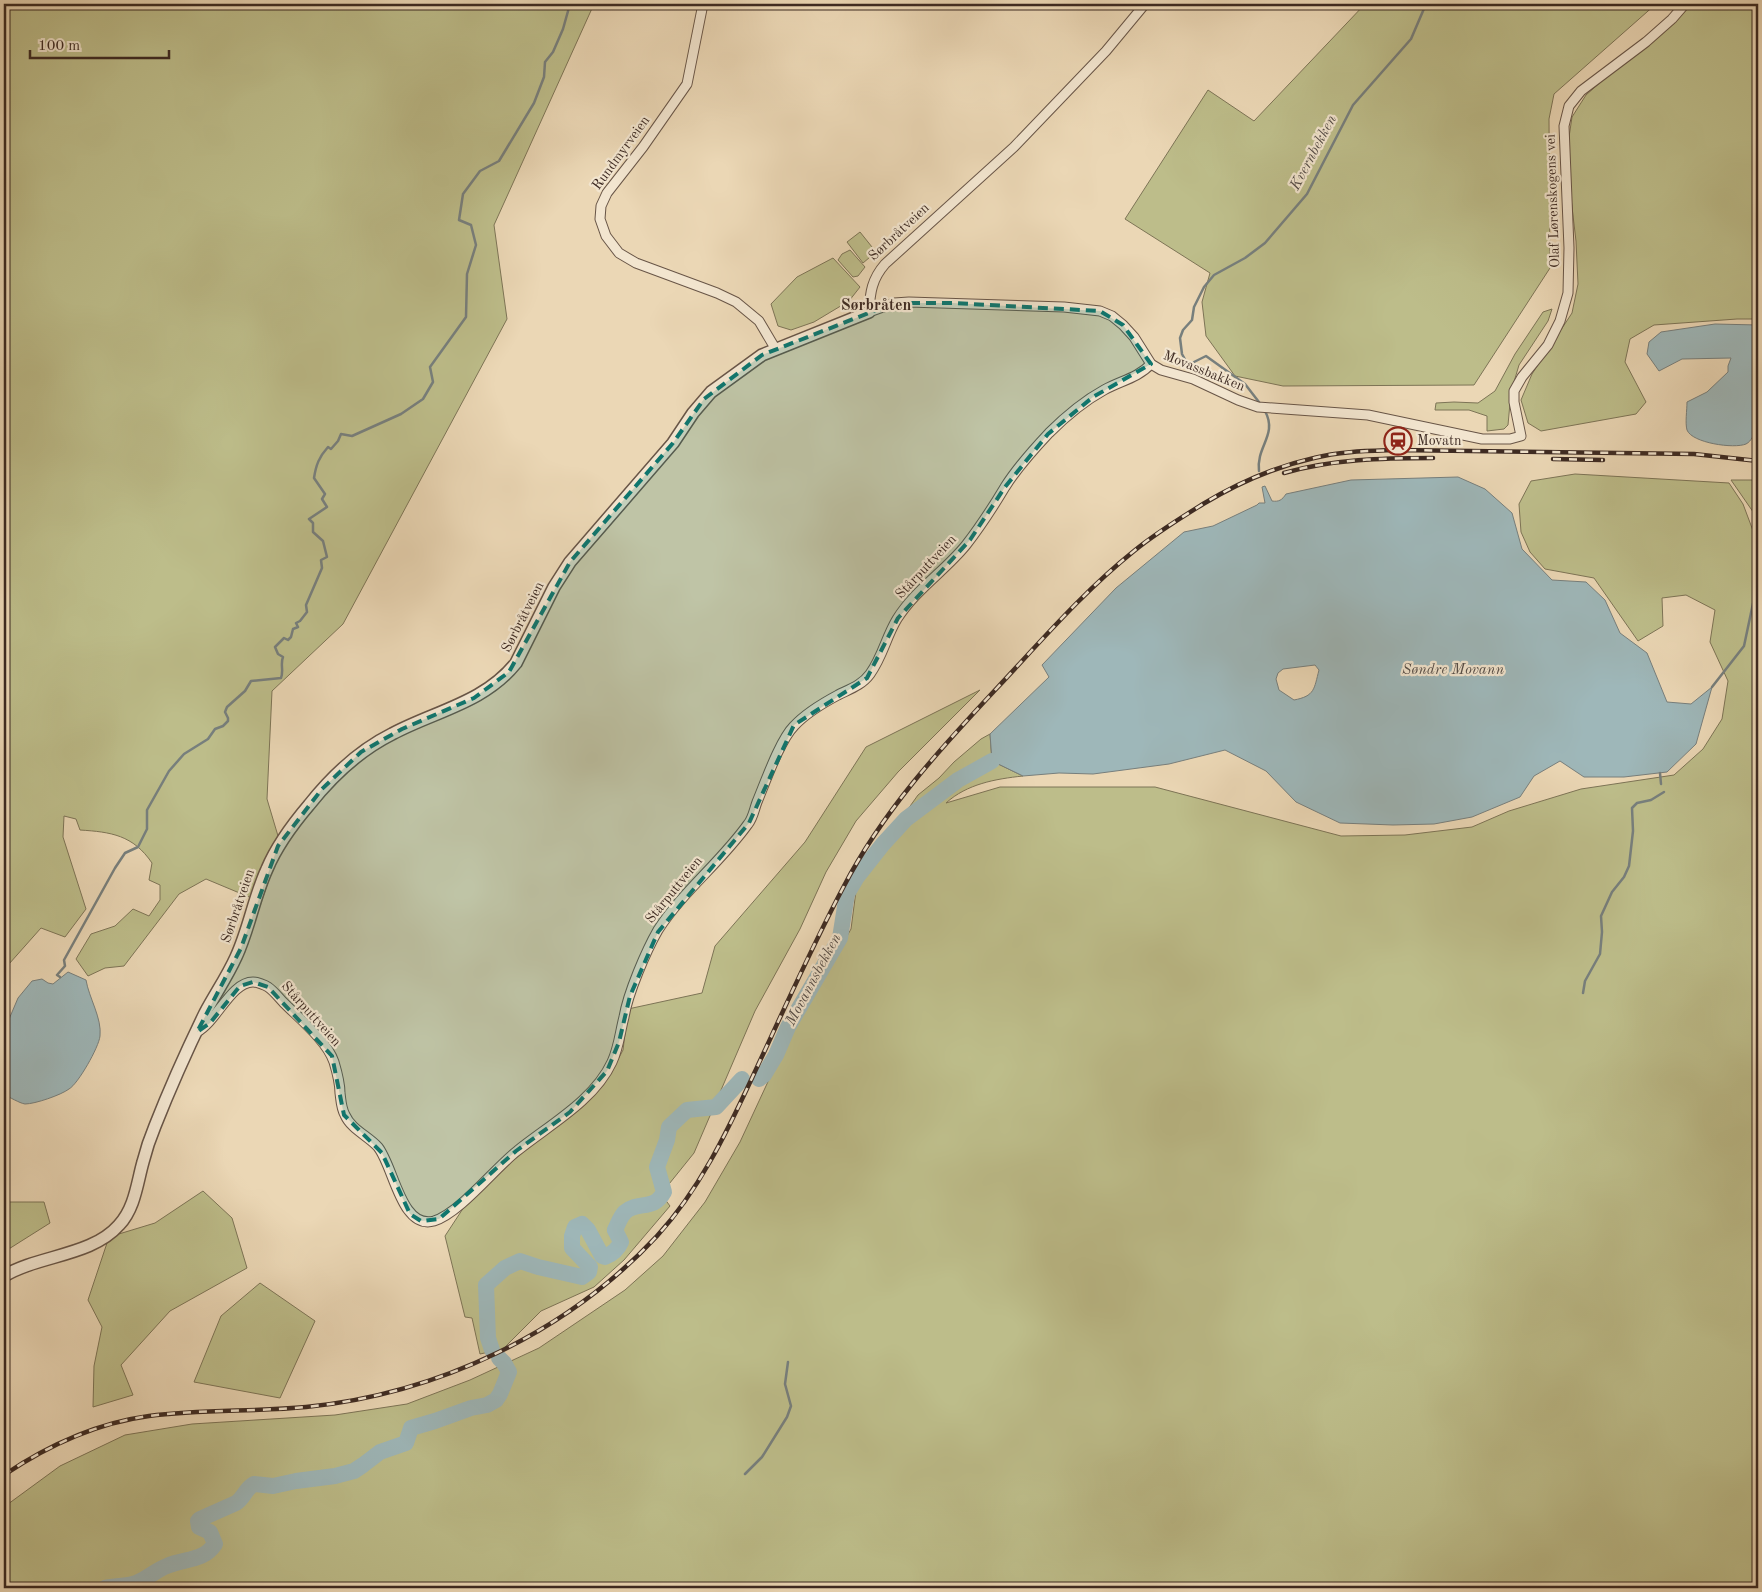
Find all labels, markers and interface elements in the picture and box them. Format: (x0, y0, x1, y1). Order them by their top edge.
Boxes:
scale bar (30, 28, 169, 60)
text: 100 m (38, 39, 80, 54)
street label: Rundmyrveien (590, 113, 653, 193)
water label: Kvernbekken (1288, 113, 1340, 194)
street label: Olaf Lørenskogens vei (1544, 134, 1562, 268)
street label: Sørbråtveien (866, 200, 932, 263)
district label: Sørbråten (841, 298, 911, 314)
street label: Movassbakken (1161, 348, 1247, 394)
station icon: Movatn (1383, 426, 1413, 456)
place label: Movatn (1417, 434, 1462, 448)
street label: Stårputtveien (893, 532, 959, 602)
street label: Sørbråtveien (499, 579, 547, 655)
water label: Søndre Movann (1402, 663, 1504, 678)
street label: Stårputtveien (643, 853, 705, 926)
street label: Sørbråtveien (219, 867, 257, 945)
water label: Movannsbekken (783, 931, 845, 1029)
street label: Stårputtveien (278, 979, 344, 1049)

